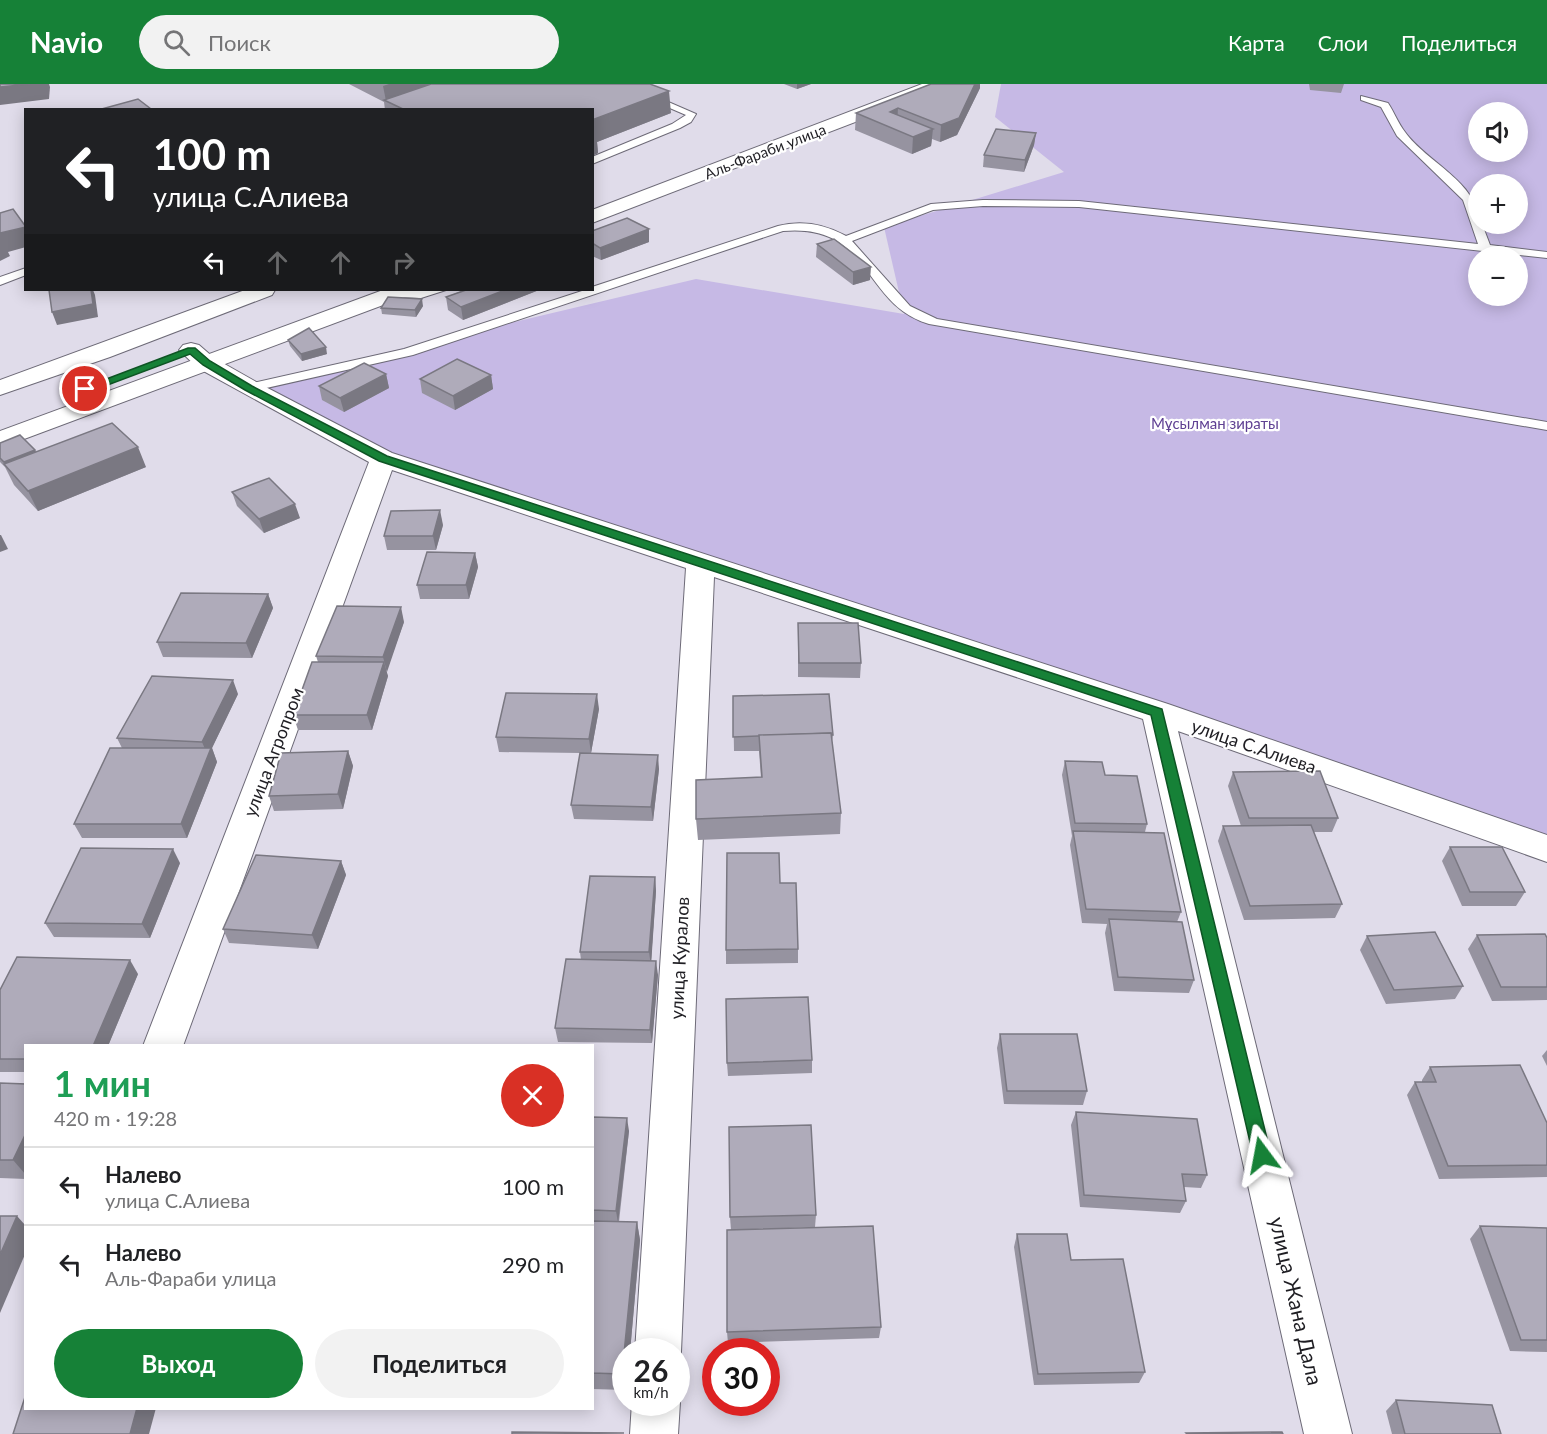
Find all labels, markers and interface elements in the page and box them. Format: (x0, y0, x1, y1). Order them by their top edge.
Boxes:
search box (139, 15, 559, 69)
text: Navio (30, 25, 103, 59)
icon: search (160, 26, 193, 59)
text: Поиск (208, 29, 271, 56)
text: Карта (1228, 30, 1285, 55)
text: Слои (1318, 30, 1368, 55)
text: Поделиться (1401, 30, 1517, 55)
map controls (1468, 102, 1528, 306)
button: sound (1468, 102, 1528, 162)
street label: Аль-Фараби улица (702, 120, 828, 182)
text: 100 m (153, 129, 271, 179)
icon: left (54, 132, 132, 210)
button: + (1468, 174, 1528, 234)
text: улица С.Алиева (153, 180, 349, 213)
icon: left (198, 246, 231, 279)
icon: ahead (261, 246, 294, 279)
icon: ahead (324, 246, 357, 279)
icon: right (387, 246, 420, 279)
button: − (1468, 246, 1528, 306)
pin (59, 363, 110, 414)
icon: arrive (68, 372, 101, 405)
park label: Мұсылман зираты (1151, 414, 1279, 432)
street label: улица Агропром (238, 684, 308, 820)
street label: улица С.Алиева (1189, 714, 1319, 778)
street label: улица Куралов (665, 896, 693, 1020)
text: 1 мин (54, 1061, 151, 1105)
button: close (501, 1064, 564, 1127)
text: 420 m · 19:28 (54, 1106, 177, 1130)
position arrow (1230, 1123, 1294, 1187)
text: Налево (105, 1161, 181, 1188)
icon: left (54, 1170, 87, 1203)
text: 100 m (502, 1173, 564, 1200)
text: улица С.Алиева (105, 1188, 250, 1212)
street label: улица Жана Дала (1265, 1214, 1329, 1388)
text: Налево (105, 1239, 181, 1266)
icon: left (54, 1248, 87, 1281)
text: 290 m (502, 1251, 564, 1278)
text: Аль-Фараби улица (105, 1266, 277, 1290)
button: Выход (54, 1329, 303, 1398)
button: Поделиться (315, 1329, 564, 1398)
speed limit sign: 30 (702, 1338, 780, 1416)
text: 26 (634, 1352, 668, 1388)
text: km/h (633, 1383, 669, 1401)

